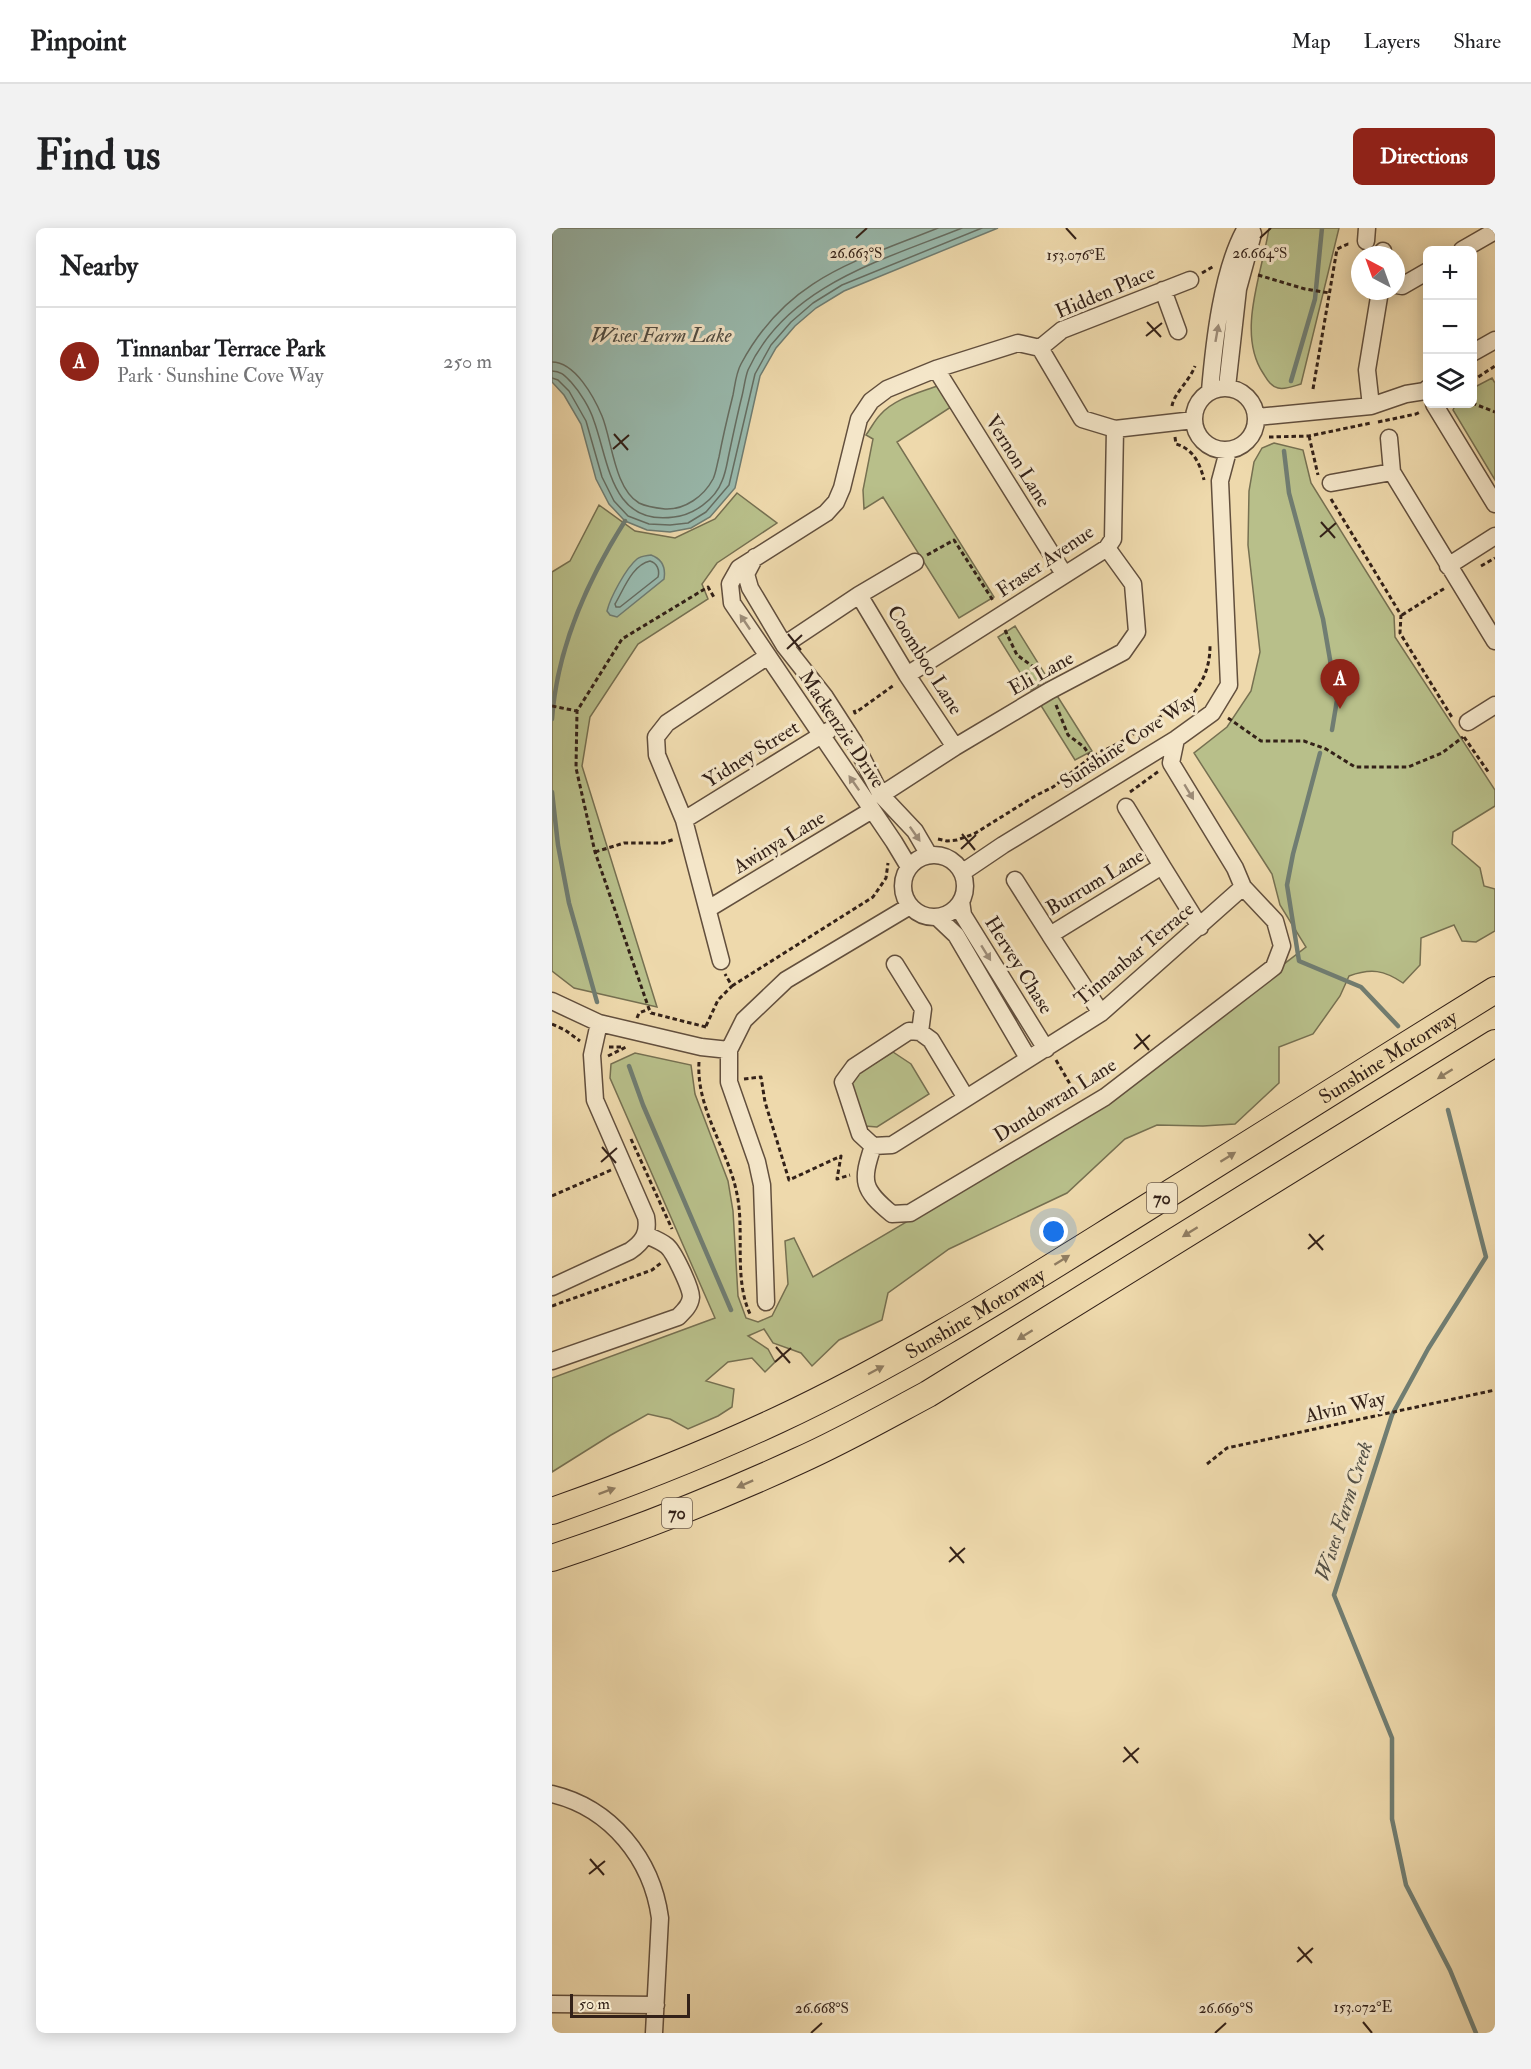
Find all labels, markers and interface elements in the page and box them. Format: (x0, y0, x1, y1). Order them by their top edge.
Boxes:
text: Pinpoint (30, 24, 126, 59)
text: Map (1291, 28, 1331, 55)
text: Layers (1364, 28, 1420, 55)
text: Share (1453, 28, 1501, 55)
button: Directions (1353, 128, 1495, 185)
text: Find us (36, 130, 160, 182)
text: 26.663°S (830, 244, 882, 263)
text: 26.664°S (1233, 244, 1287, 263)
text: 153.076°E (1047, 246, 1106, 265)
north arrow (1351, 246, 1405, 300)
map controls (1423, 246, 1477, 408)
button: + (1423, 246, 1477, 300)
text: Nearby (60, 251, 138, 283)
street label: Hidden Place (1051, 260, 1159, 324)
button: − (1423, 300, 1477, 354)
water label: Wises Farm Lake (590, 322, 733, 349)
one-way arrow (1213, 323, 1222, 342)
text: Tinnanbar Terrace Park (117, 335, 325, 363)
text: A (73, 349, 86, 374)
text: 250 m (443, 349, 492, 374)
button: layers (1423, 354, 1477, 408)
text: Park · Sunshine Cove Way (117, 363, 323, 388)
street label: Vernon Lane (980, 410, 1056, 512)
street label: Fraser Avenue (991, 519, 1099, 603)
street label: Coomboo Lane (882, 601, 968, 719)
one-way arrow (739, 614, 751, 630)
street label: Eli Lane (1004, 645, 1078, 701)
pin: A (1320, 660, 1360, 709)
street label: Mackenzie Drive (793, 665, 891, 793)
street label: Sunshine Cove Way (1055, 687, 1202, 794)
street label: Yidney Street (698, 714, 804, 793)
one-way arrow (848, 776, 860, 792)
one-way arrow (1184, 784, 1195, 800)
street label: Awinya Lane (728, 805, 829, 880)
one-way arrow (909, 825, 921, 841)
street label: Burrum Lane (1041, 843, 1149, 921)
street label: Tinnanbar Terrace (1069, 897, 1199, 1011)
street label: Hervey Chase (979, 911, 1059, 1019)
one-way arrow (981, 945, 992, 961)
street label: Sunshine Motorway (1314, 1003, 1463, 1109)
street label: Dundowran Lane (989, 1052, 1121, 1148)
one-way arrow (1437, 1068, 1453, 1079)
one-way arrow (1220, 1151, 1236, 1162)
road number: 70 (1147, 1183, 1177, 1213)
your location (1039, 1217, 1068, 1246)
one-way arrow (1182, 1226, 1198, 1237)
one-way arrow (1054, 1254, 1070, 1265)
street label: Sunshine Motorway (901, 1261, 1051, 1364)
one-way arrow (1017, 1330, 1033, 1341)
one-way arrow (868, 1365, 885, 1375)
street label: Alvin Way (1301, 1385, 1389, 1429)
water label: Wises Farm Creek (1309, 1438, 1379, 1584)
one-way arrow (737, 1480, 754, 1489)
one-way arrow (598, 1486, 616, 1496)
road number: 70 (662, 1498, 692, 1528)
scale bar (570, 1991, 690, 2018)
text: 50 m (579, 1994, 610, 2014)
text: 153.072°E (1334, 1998, 1393, 2017)
text: 26.668°S (795, 1999, 849, 2018)
text: 26.669°S (1199, 1999, 1253, 2018)

